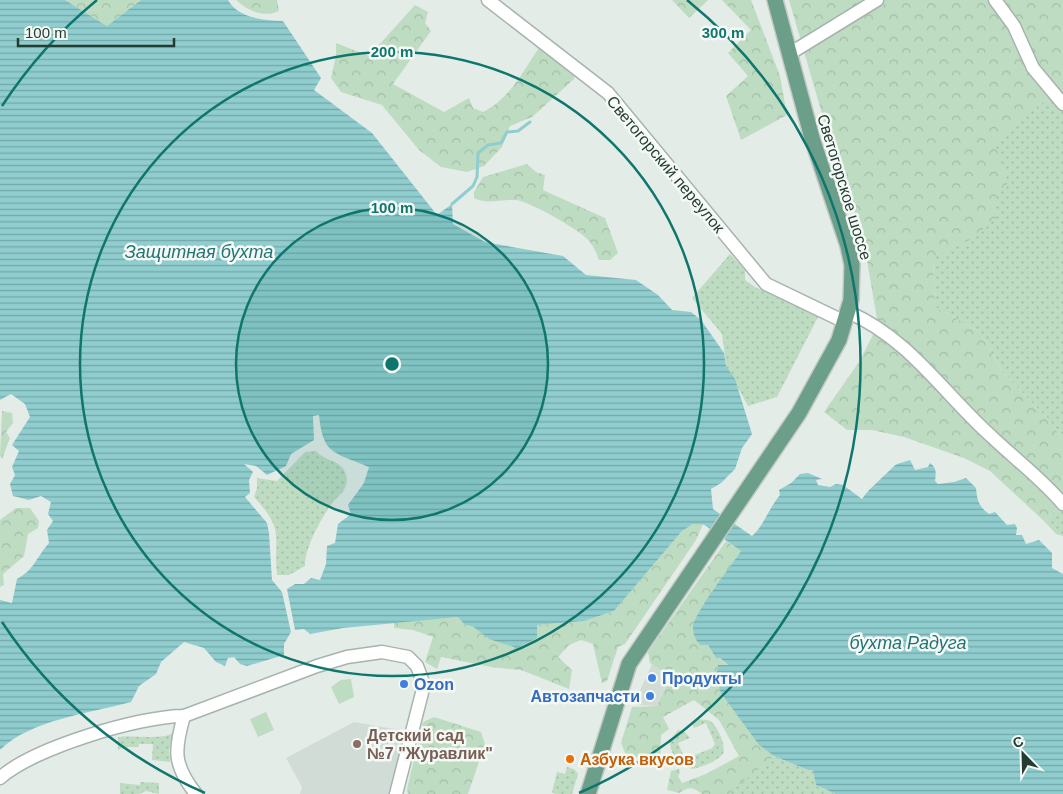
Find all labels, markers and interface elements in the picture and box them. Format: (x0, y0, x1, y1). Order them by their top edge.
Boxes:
scale bar (18, 15, 174, 47)
text: 100 m (25, 24, 67, 41)
text: 300 m (702, 24, 744, 41)
text: 200 m (371, 43, 413, 60)
street label: Светогорский переулок (603, 93, 728, 237)
street label: Светогорское шоссе (814, 112, 875, 262)
text: 100 m (371, 199, 413, 216)
water label: Защитная бухта (125, 242, 273, 262)
centre of rings (383, 355, 401, 373)
water label: бухта Радуга (850, 633, 966, 653)
place label: Продукты (662, 670, 742, 687)
marker: Продукты (646, 672, 658, 684)
place label: Ozon (414, 676, 454, 693)
marker: Ozon (398, 678, 410, 690)
place label: Автозапчасти (531, 688, 640, 705)
marker: Автозапчасти (644, 690, 656, 702)
place label: Детский сад №7 "Журавлик" (367, 727, 493, 762)
north arrow (998, 729, 1048, 779)
text: С (1010, 733, 1026, 751)
marker: Детский сад №7 "Журавлик" (351, 738, 363, 750)
place label: Азбука вкусов (580, 751, 694, 768)
marker: Азбука вкусов (564, 753, 576, 765)

